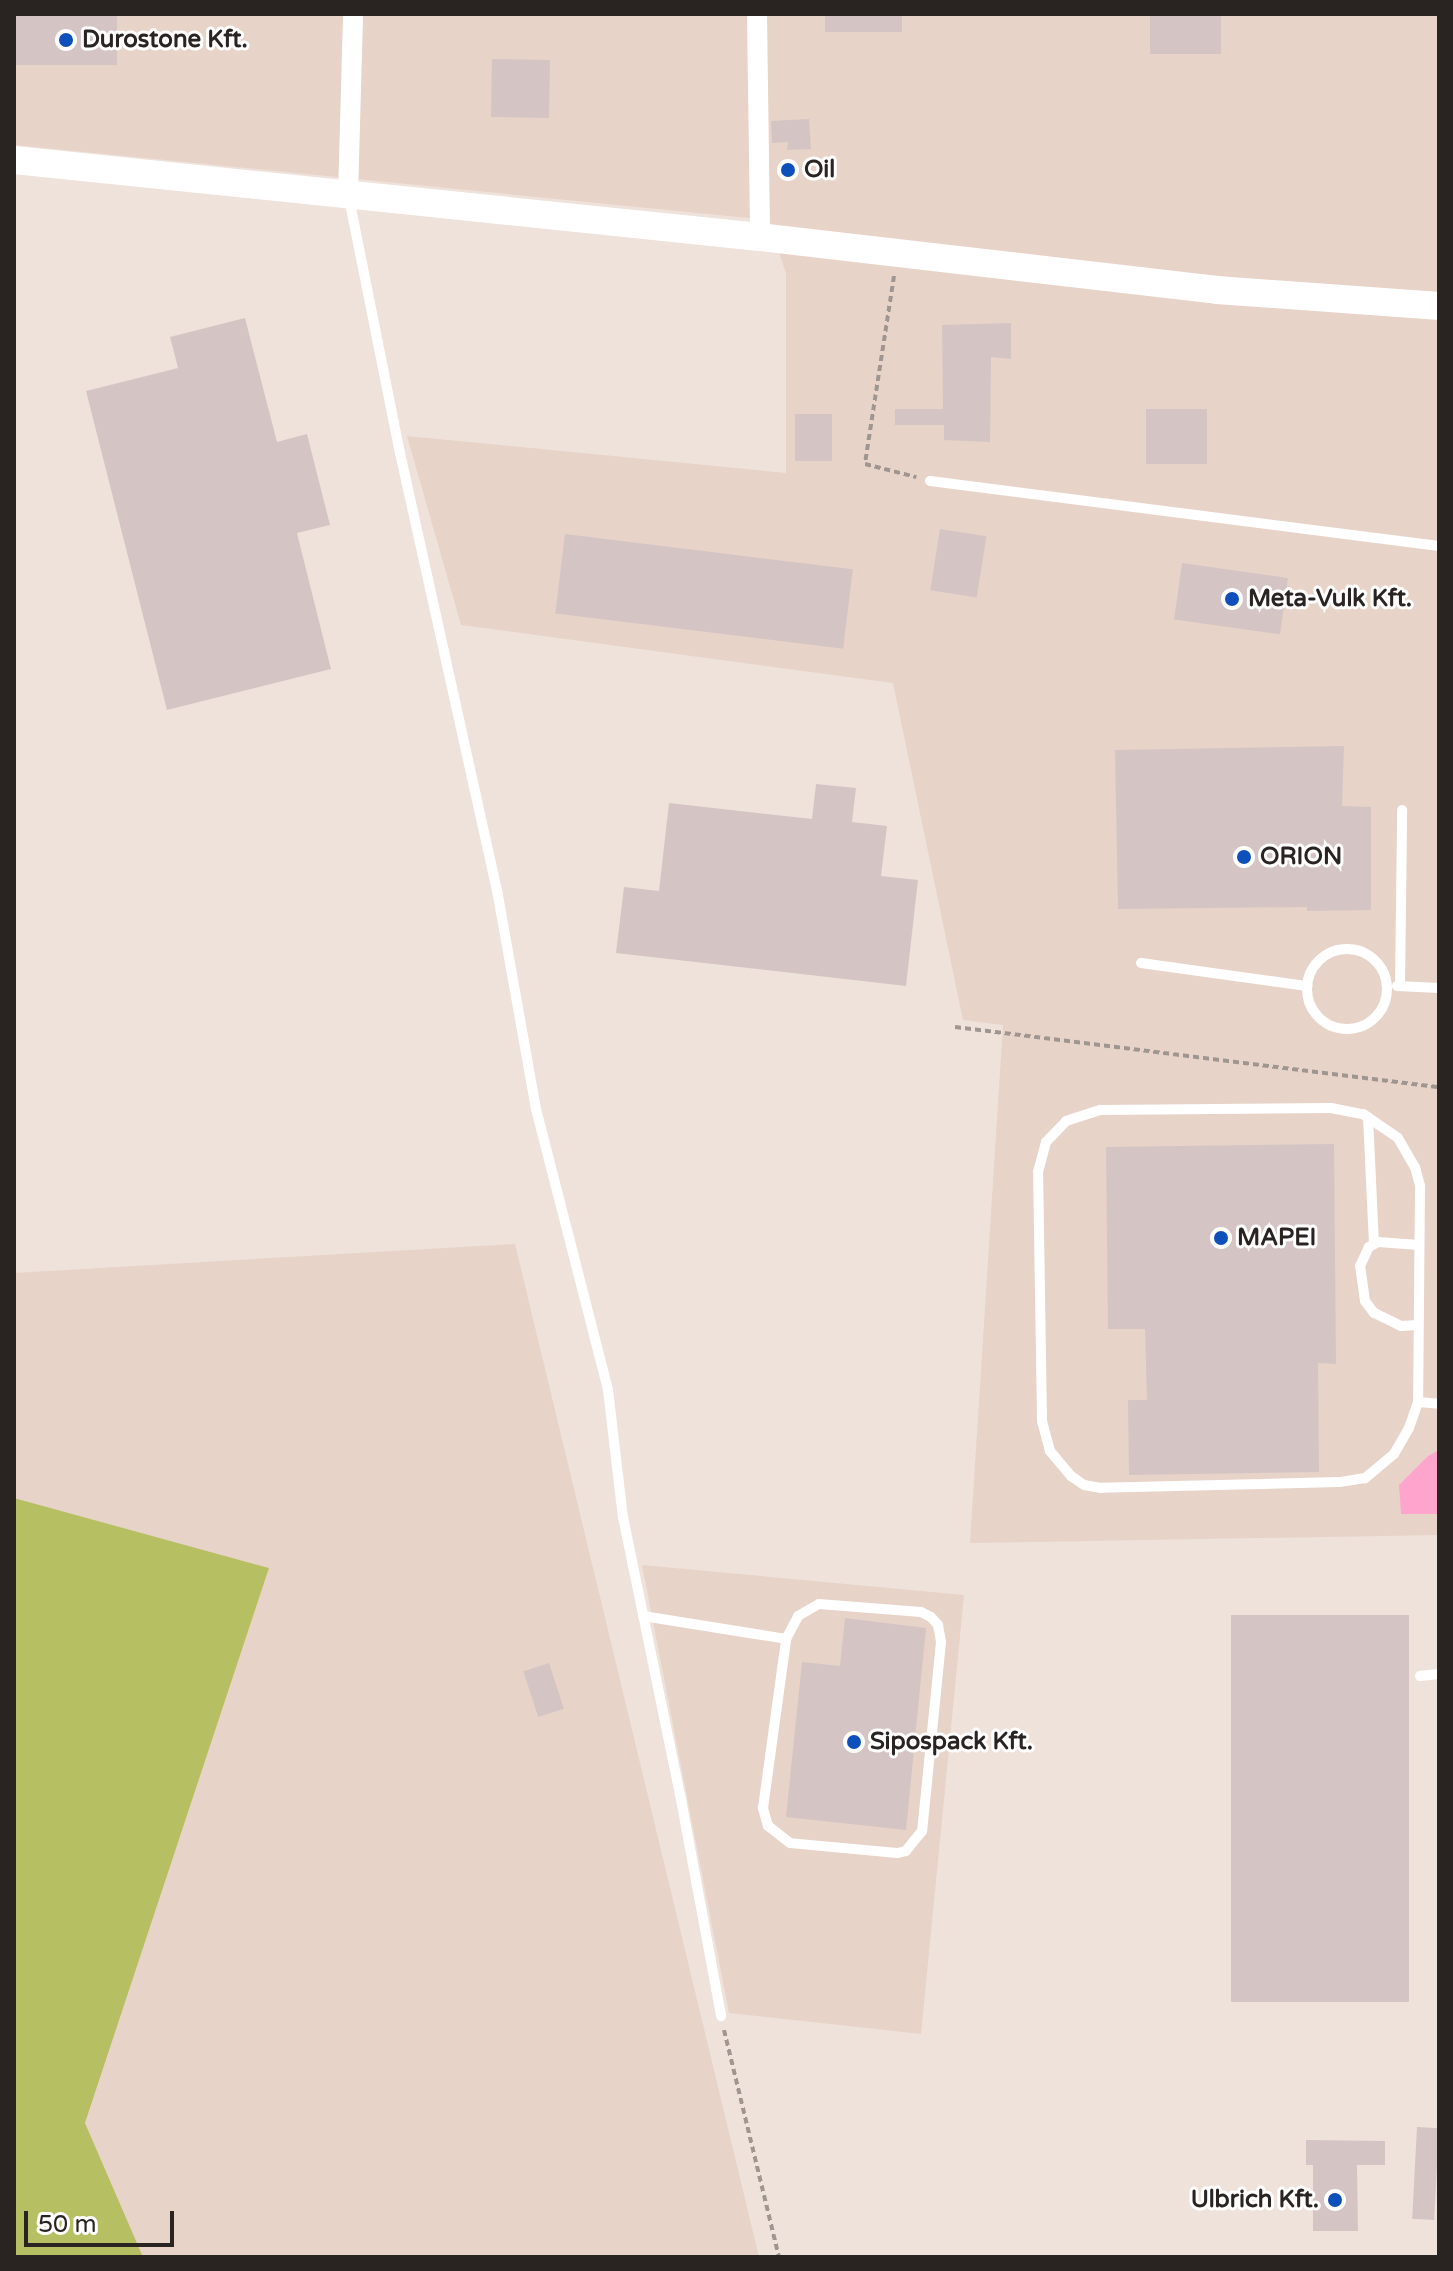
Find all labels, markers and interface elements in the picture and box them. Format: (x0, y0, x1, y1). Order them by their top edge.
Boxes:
place label: Durostone Kft. (82, 26, 248, 54)
marker: Durostone Kft. (57, 31, 75, 49)
place label: Oil (804, 156, 835, 184)
marker: Oil (779, 161, 797, 179)
place label: Meta-Vulk Kft. (1248, 585, 1412, 613)
marker: Meta-Vulk Kft. (1223, 590, 1241, 608)
place label: ORION (1260, 843, 1342, 871)
marker: ORION (1235, 848, 1253, 866)
place label: MAPEI (1237, 1224, 1316, 1252)
marker: MAPEI (1212, 1229, 1230, 1247)
place label: Sipospack Kft. (870, 1728, 1033, 1756)
marker: Sipospack Kft. (845, 1733, 863, 1751)
place label: Ulbrich Kft. (1191, 2186, 1319, 2214)
marker: Ulbrich Kft. (1326, 2191, 1344, 2209)
scale bar (28, 2195, 178, 2245)
text: 50 m (38, 2210, 96, 2239)

